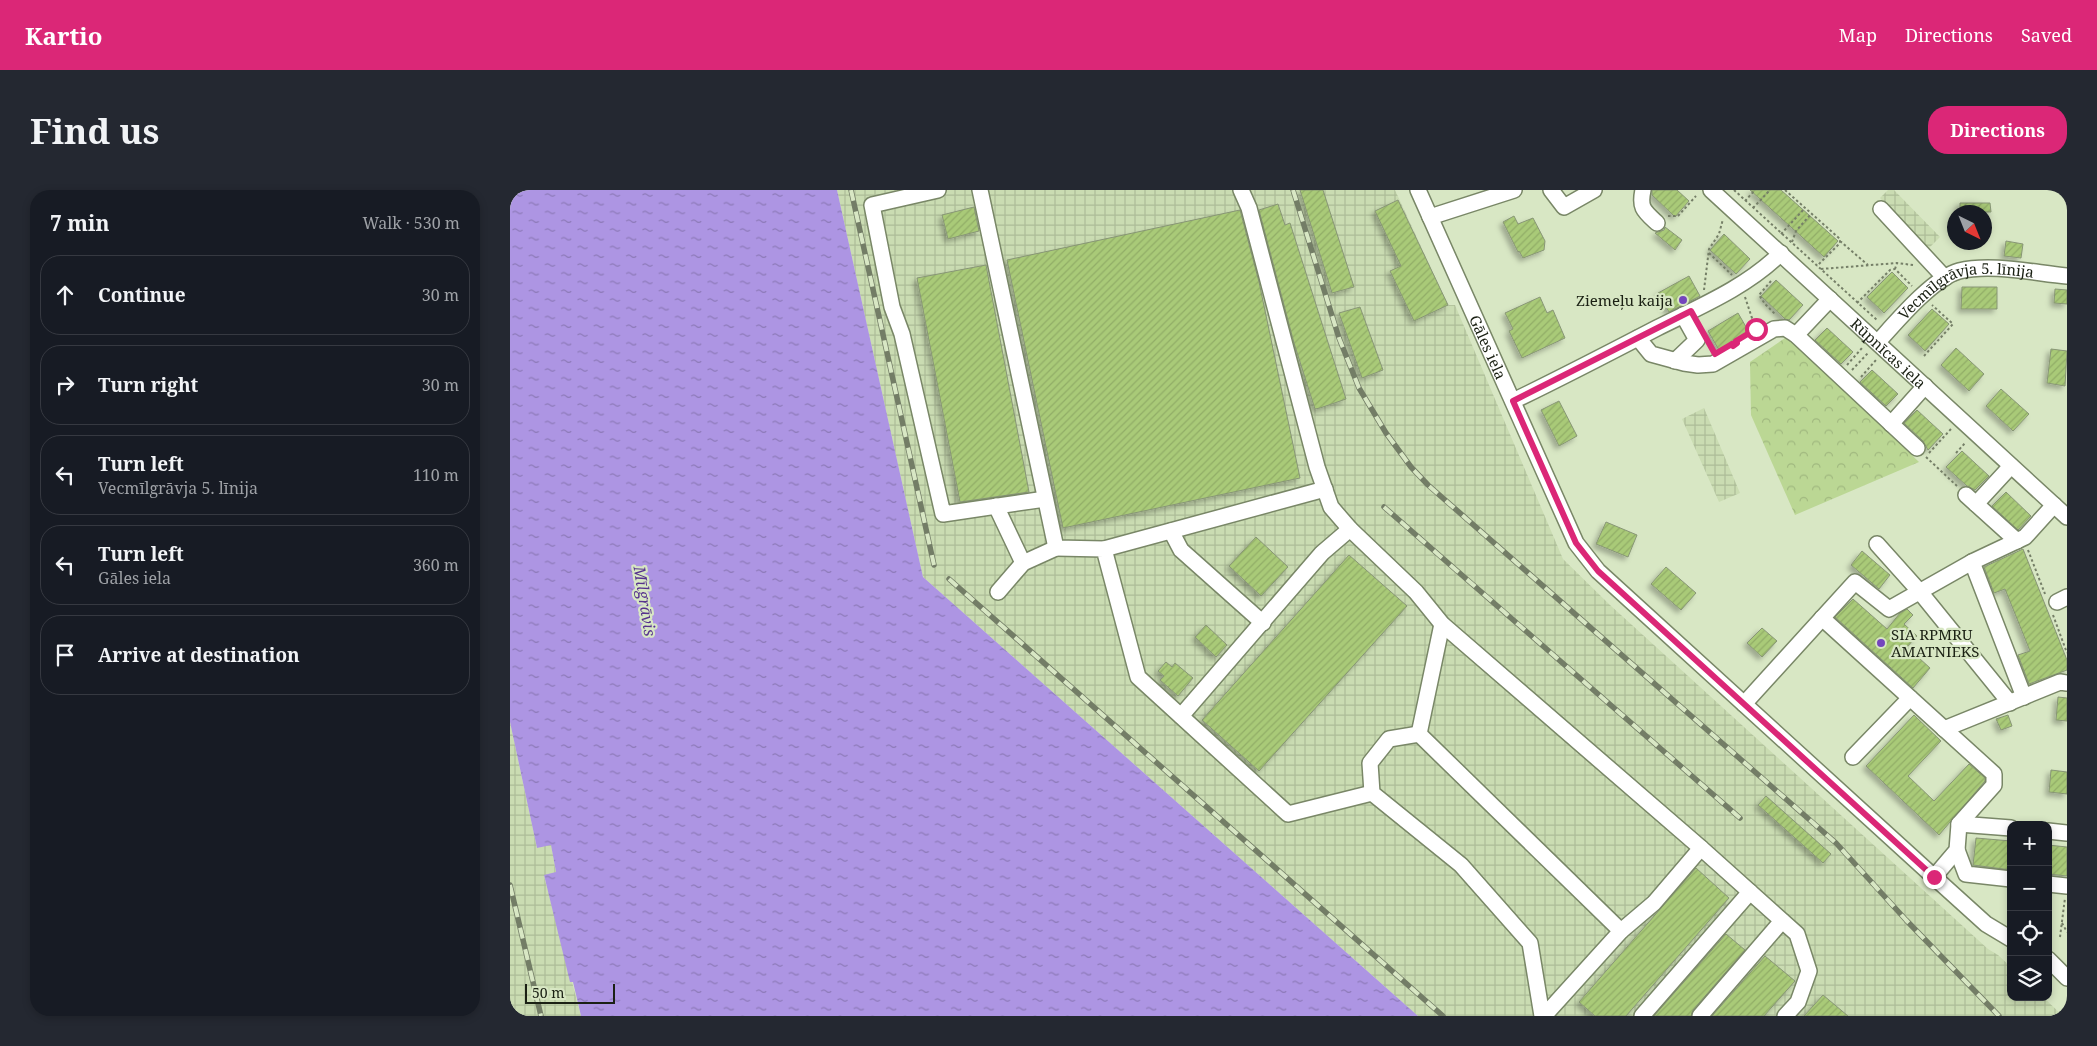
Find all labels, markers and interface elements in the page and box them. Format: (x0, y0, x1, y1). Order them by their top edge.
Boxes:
text: Kartio (25, 19, 102, 52)
text: Map (1839, 23, 1877, 47)
text: Directions (1905, 23, 1993, 47)
text: Saved (2021, 23, 2072, 47)
button: Directions (1928, 106, 2067, 154)
text: Find us (30, 107, 159, 154)
north arrow (1947, 205, 1992, 250)
text: 7 min (50, 209, 109, 237)
text: Walk · 530 m (363, 212, 460, 234)
street label: Vecmīlgrāvja 5. līnija (1893, 258, 2035, 324)
icon: ahead (51, 281, 79, 309)
text: Continue (98, 282, 186, 308)
text: 30 m (422, 284, 459, 306)
place label: Ziemeļu kaija (1576, 290, 1673, 310)
marker: Ziemeļu kaija (1677, 294, 1689, 306)
street label: Gāles iela (1465, 312, 1511, 382)
street label: Rūpnīcas iela (1847, 313, 1930, 393)
route start (1745, 318, 1768, 341)
icon: right (51, 371, 79, 399)
text: Turn right (98, 372, 198, 398)
text: 30 m (422, 374, 459, 396)
text: Turn left (98, 451, 184, 477)
icon: left (51, 461, 79, 489)
text: 110 m (413, 464, 459, 486)
text: Vecmīlgrāvja 5. līnija (98, 477, 258, 499)
text: Turn left (98, 541, 184, 567)
icon: left (51, 551, 79, 579)
text: 360 m (413, 554, 459, 576)
water label: Mīlgrāvis (628, 563, 661, 638)
text: Gāles iela (98, 567, 171, 589)
place label: SIA RPMRU AMATNIEKS (1891, 624, 1979, 661)
marker: SIA RPMRU AMATNIEKS (1875, 637, 1887, 649)
icon: arrive (51, 641, 79, 669)
text: Arrive at destination (98, 642, 300, 668)
map controls (2007, 821, 2052, 1001)
button: + (2007, 821, 2052, 866)
route end (1923, 866, 1946, 889)
button: − (2007, 866, 2052, 911)
button: locate (2007, 911, 2052, 956)
button: layers (2007, 956, 2052, 1001)
scale bar (525, 981, 615, 1004)
text: 50 m (532, 983, 565, 1002)

